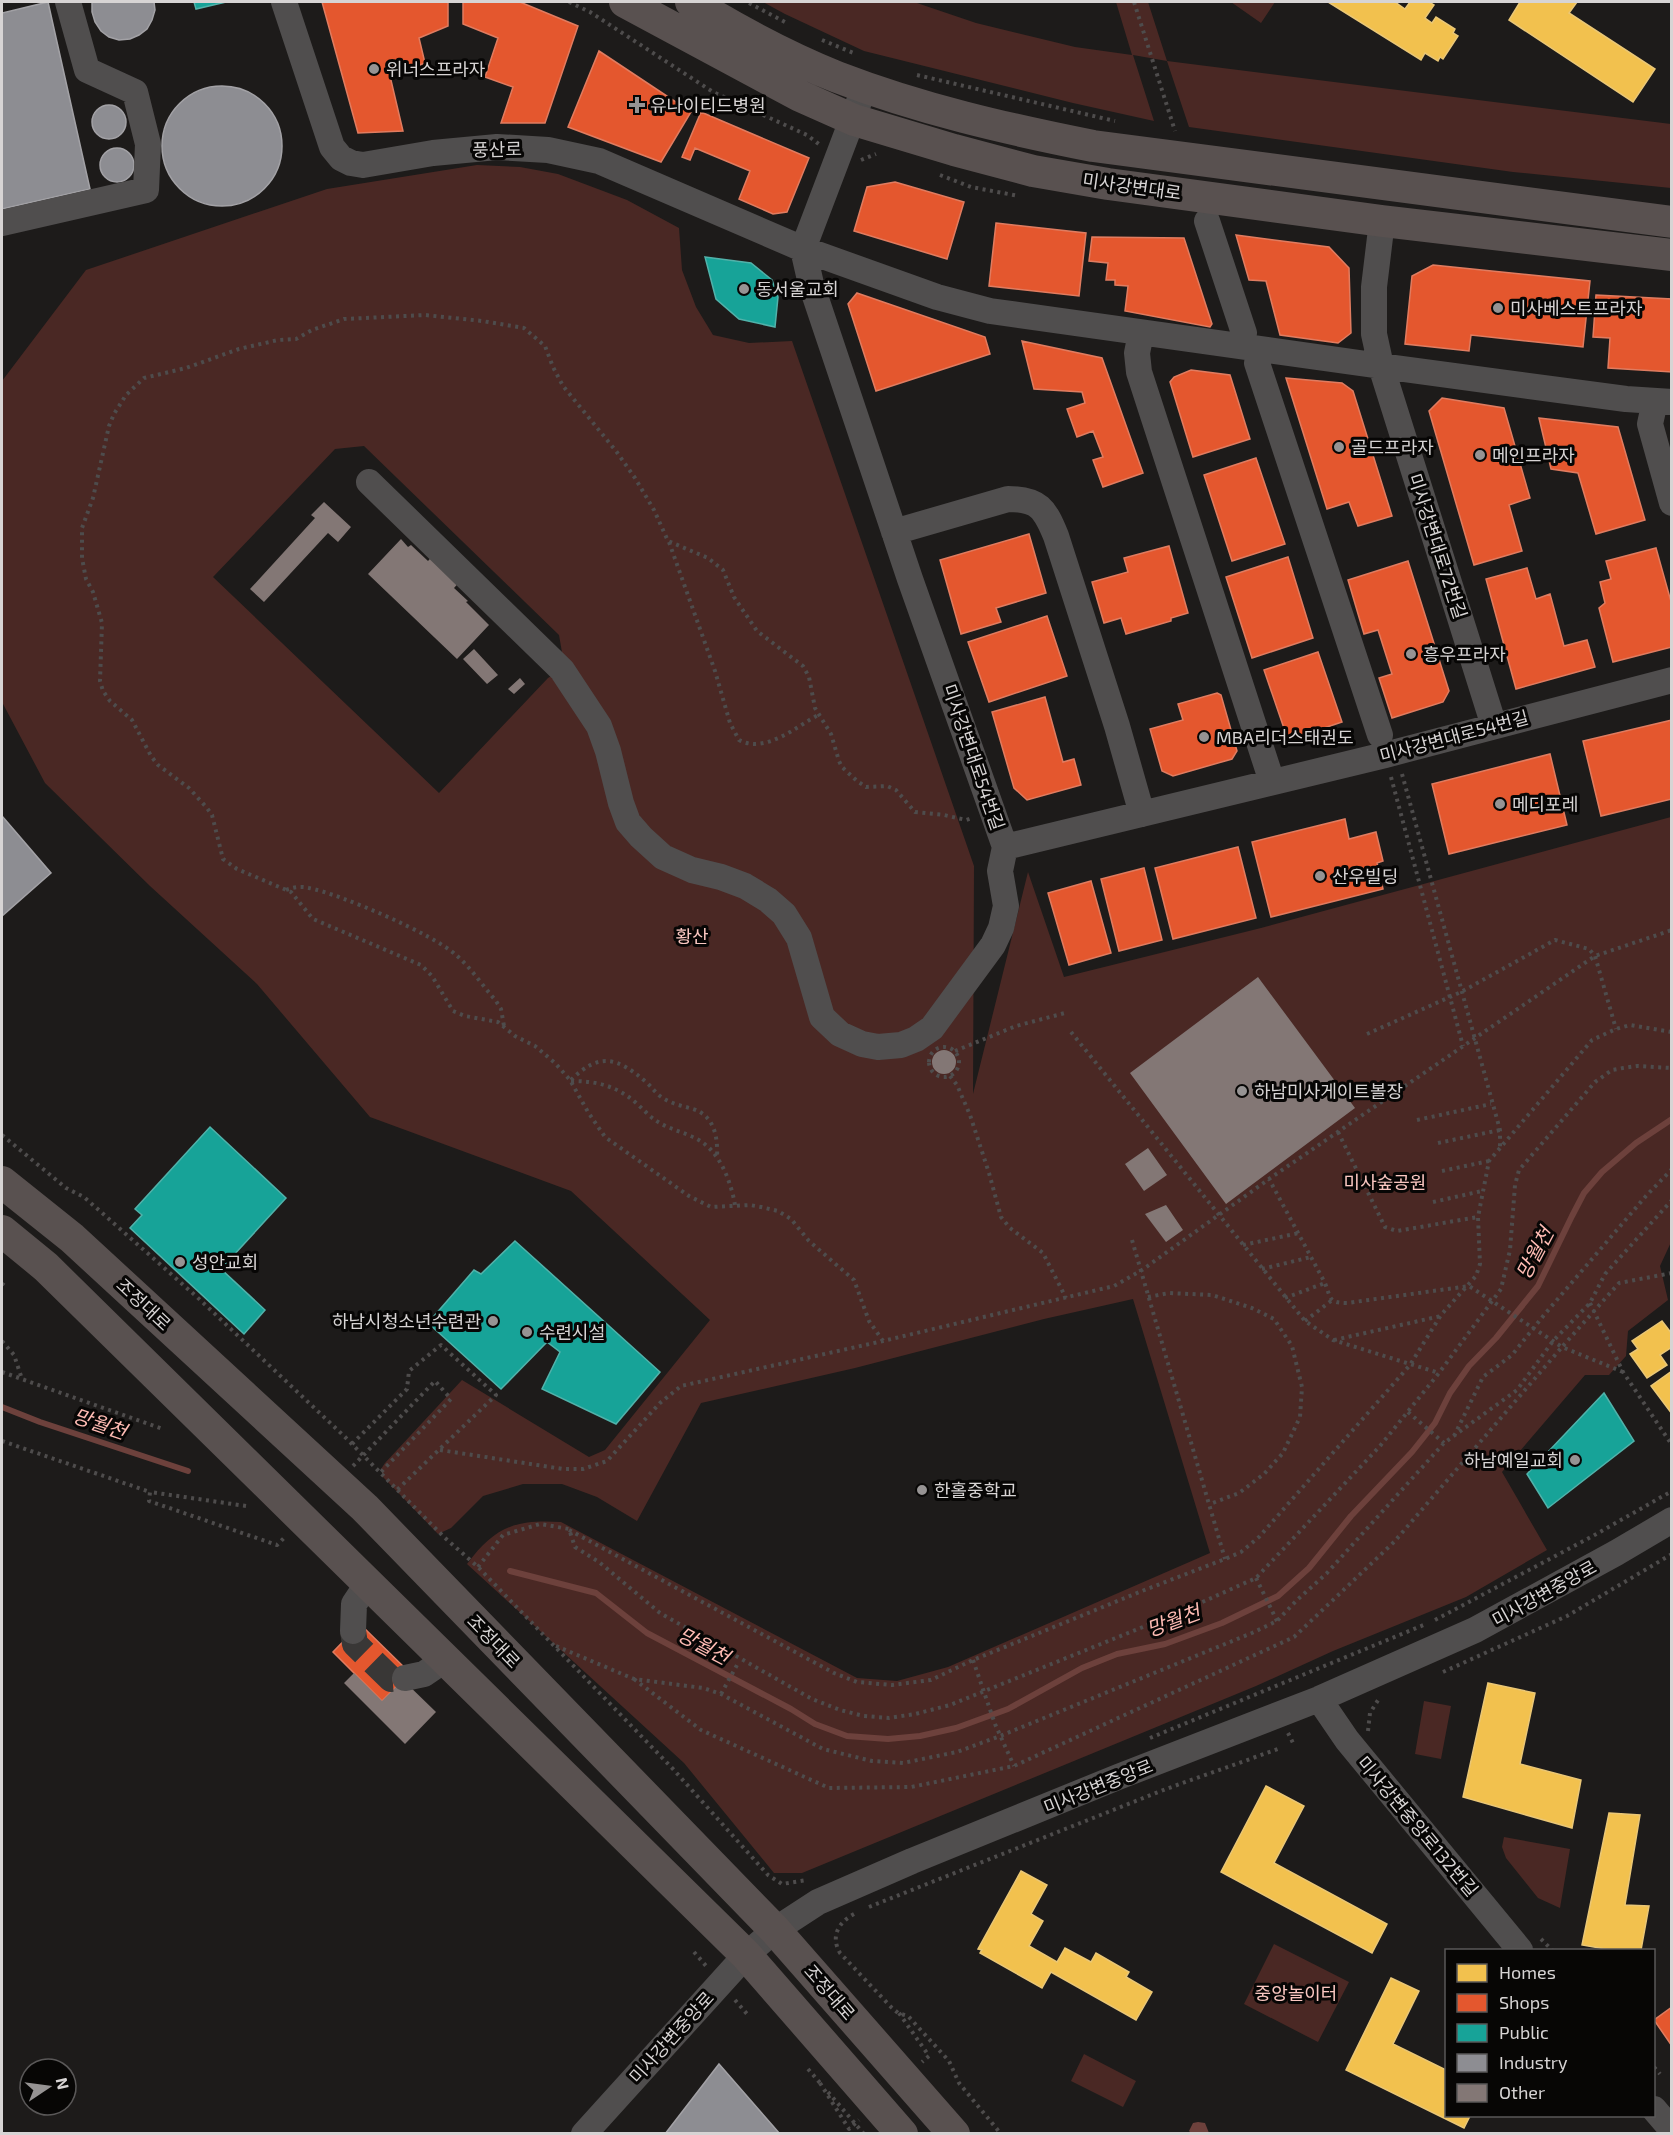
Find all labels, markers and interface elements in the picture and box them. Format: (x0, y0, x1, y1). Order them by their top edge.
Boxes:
place label: 위너스프라자 (386, 58, 486, 80)
marker: 위너스프라자 (367, 62, 381, 76)
place label: 유나이티드병원 (650, 94, 766, 116)
marker: 유나이티드병원 (628, 96, 646, 114)
street label: 풍산로 (472, 138, 522, 160)
street label: 미사강변대로 (1081, 168, 1183, 204)
place label: 동서울교회 (756, 278, 839, 300)
marker: 동서울교회 (737, 282, 751, 296)
place label: 미사베스트프라자 (1510, 297, 1643, 319)
marker: 미사베스트프라자 (1491, 301, 1505, 315)
place label: 골드프라자 (1351, 436, 1434, 458)
marker: 골드프라자 (1332, 440, 1346, 454)
place label: 메인프라자 (1492, 444, 1575, 466)
marker: 메인프라자 (1473, 448, 1487, 462)
street label: 미사강변대로72번길 (1404, 470, 1472, 622)
place label: 흥우프라자 (1423, 643, 1506, 665)
marker: 흥우프라자 (1404, 647, 1418, 661)
street label: 미사강변대로54번길 (939, 681, 1009, 833)
street label: 미사강변대로54번길 (1377, 706, 1531, 766)
place label: MBA리더스태권도 (1216, 726, 1354, 748)
marker: MBA리더스태권도 (1197, 730, 1211, 744)
place label: 메디포레 (1512, 793, 1578, 815)
marker: 메디포레 (1493, 797, 1507, 811)
place label: 산우빌딩 (1332, 865, 1398, 887)
marker: 산우빌딩 (1313, 869, 1327, 883)
park label: 황산 (675, 925, 709, 947)
place label: 하남미사게이트볼장 (1254, 1080, 1403, 1102)
marker: 하남미사게이트볼장 (1235, 1084, 1249, 1098)
park label: 미사숲공원 (1344, 1171, 1426, 1193)
water label: 망월천 (1510, 1221, 1559, 1283)
place label: 성안교회 (192, 1251, 258, 1273)
marker: 성안교회 (173, 1255, 187, 1269)
street label: 조정대로 (112, 1273, 176, 1335)
place label: 하남시청소년수련관 (332, 1310, 481, 1332)
marker: 하남시청소년수련관 (486, 1314, 500, 1328)
place label: 수련시설 (539, 1321, 605, 1343)
marker: 수련시설 (520, 1325, 534, 1339)
water label: 망월천 (70, 1403, 132, 1444)
place label: 하남예일교회 (1464, 1449, 1563, 1471)
marker: 하남예일교회 (1568, 1453, 1582, 1467)
place label: 한홀중학교 (934, 1479, 1017, 1501)
marker: 한홀중학교 (915, 1483, 929, 1497)
street label: 미사강변중앙로 (1488, 1555, 1600, 1631)
water label: 망월천 (1143, 1598, 1205, 1641)
street label: 조정대로 (463, 1610, 525, 1672)
water label: 망월천 (674, 1621, 736, 1670)
street label: 미사강변중앙로132번길 (1353, 1751, 1483, 1901)
street label: 미사강변중앙로 (1040, 1754, 1156, 1818)
legend (1445, 1949, 1655, 2117)
street label: 조정대로 (800, 1960, 860, 2024)
text: Homes (1499, 1961, 1556, 1983)
park label: 중앙놀이터 (1255, 1982, 1337, 2004)
street label: 미사강변중앙로 (624, 1987, 718, 2087)
text: Shops (1499, 1991, 1549, 2013)
text: Public (1499, 2021, 1549, 2043)
text: Industry (1499, 2051, 1568, 2073)
north arrow (18, 2057, 78, 2117)
text: N (53, 2076, 74, 2091)
text: Other (1499, 2081, 1545, 2103)

